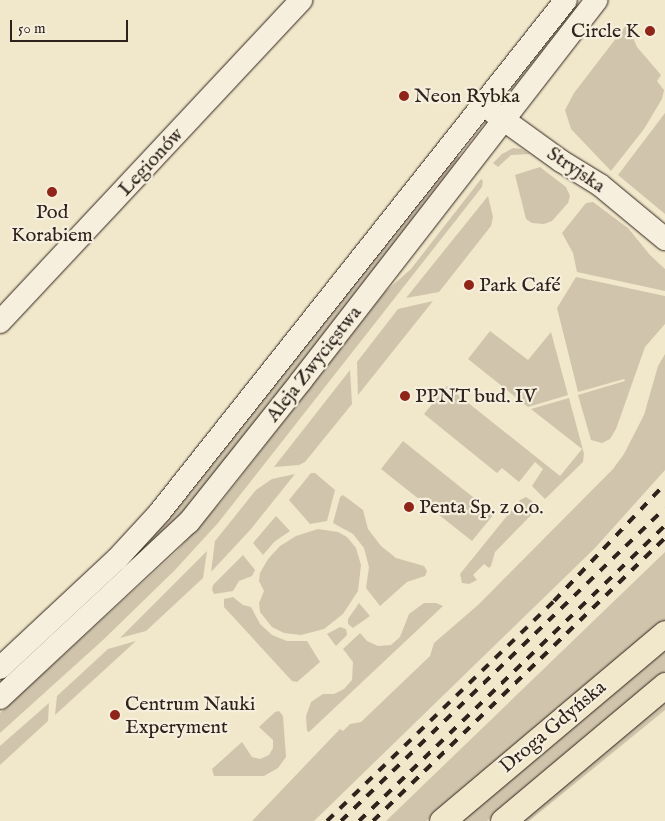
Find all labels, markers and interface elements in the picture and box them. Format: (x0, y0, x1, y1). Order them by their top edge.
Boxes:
scale bar (12, 10, 130, 42)
text: 50 m (18, 19, 46, 38)
place label: Circle K (571, 19, 640, 43)
marker: Circle K (644, 25, 656, 37)
place label: Neon Rybka (414, 84, 520, 108)
marker: Neon Rybka (398, 90, 410, 102)
street label: Legionów (113, 123, 189, 201)
street label: Stryjska (542, 142, 610, 198)
marker: Pod Korabiem (46, 186, 58, 198)
place label: Pod Korabiem (11, 200, 93, 247)
place label: Park Café (479, 273, 561, 297)
marker: Park Café (463, 279, 475, 291)
street label: Aleja Zwycięstwa (261, 301, 367, 427)
place label: PPNT bud. IV (415, 384, 537, 408)
marker: PPNT bud. IV (399, 390, 411, 402)
place label: Penta Sp. z o.o. (419, 495, 543, 519)
marker: Penta Sp. z o.o. (403, 501, 415, 513)
street label: Droga Gdyńska (495, 676, 611, 778)
place label: Centrum Nauki Experyment (125, 692, 255, 739)
marker: Centrum Nauki Experyment (109, 709, 121, 721)

